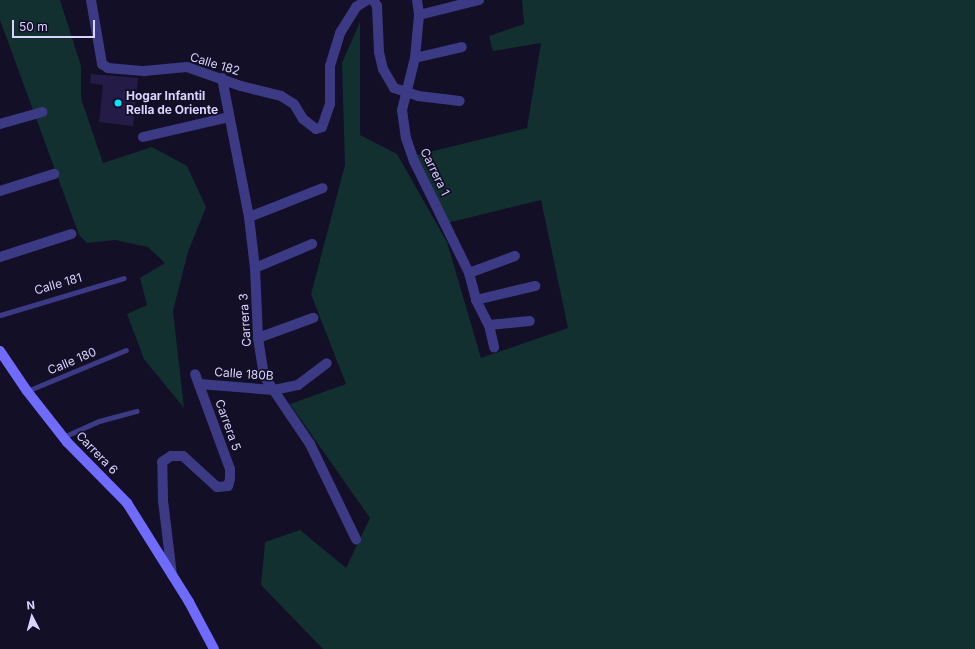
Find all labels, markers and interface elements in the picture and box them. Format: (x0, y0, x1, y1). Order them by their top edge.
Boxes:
scale bar (14, 12, 97, 38)
text: 50 m (19, 19, 48, 34)
street label: Calle 182 (188, 50, 242, 78)
place label: Hogar Infantil Rella de Oriente (126, 89, 218, 117)
marker: Hogar Infantil Rella de Oriente (113, 98, 123, 108)
street label: Carrera 1 (417, 146, 453, 198)
street label: Calle 181 (33, 270, 83, 298)
street label: Carrera 3 (236, 293, 254, 347)
street label: Calle 180 (45, 344, 99, 378)
street label: Calle 180B (214, 365, 274, 383)
street label: Carrera 5 (212, 397, 244, 453)
street label: Carrera 6 (73, 429, 121, 477)
north arrow (12, 597, 52, 637)
text: N (26, 598, 36, 612)

